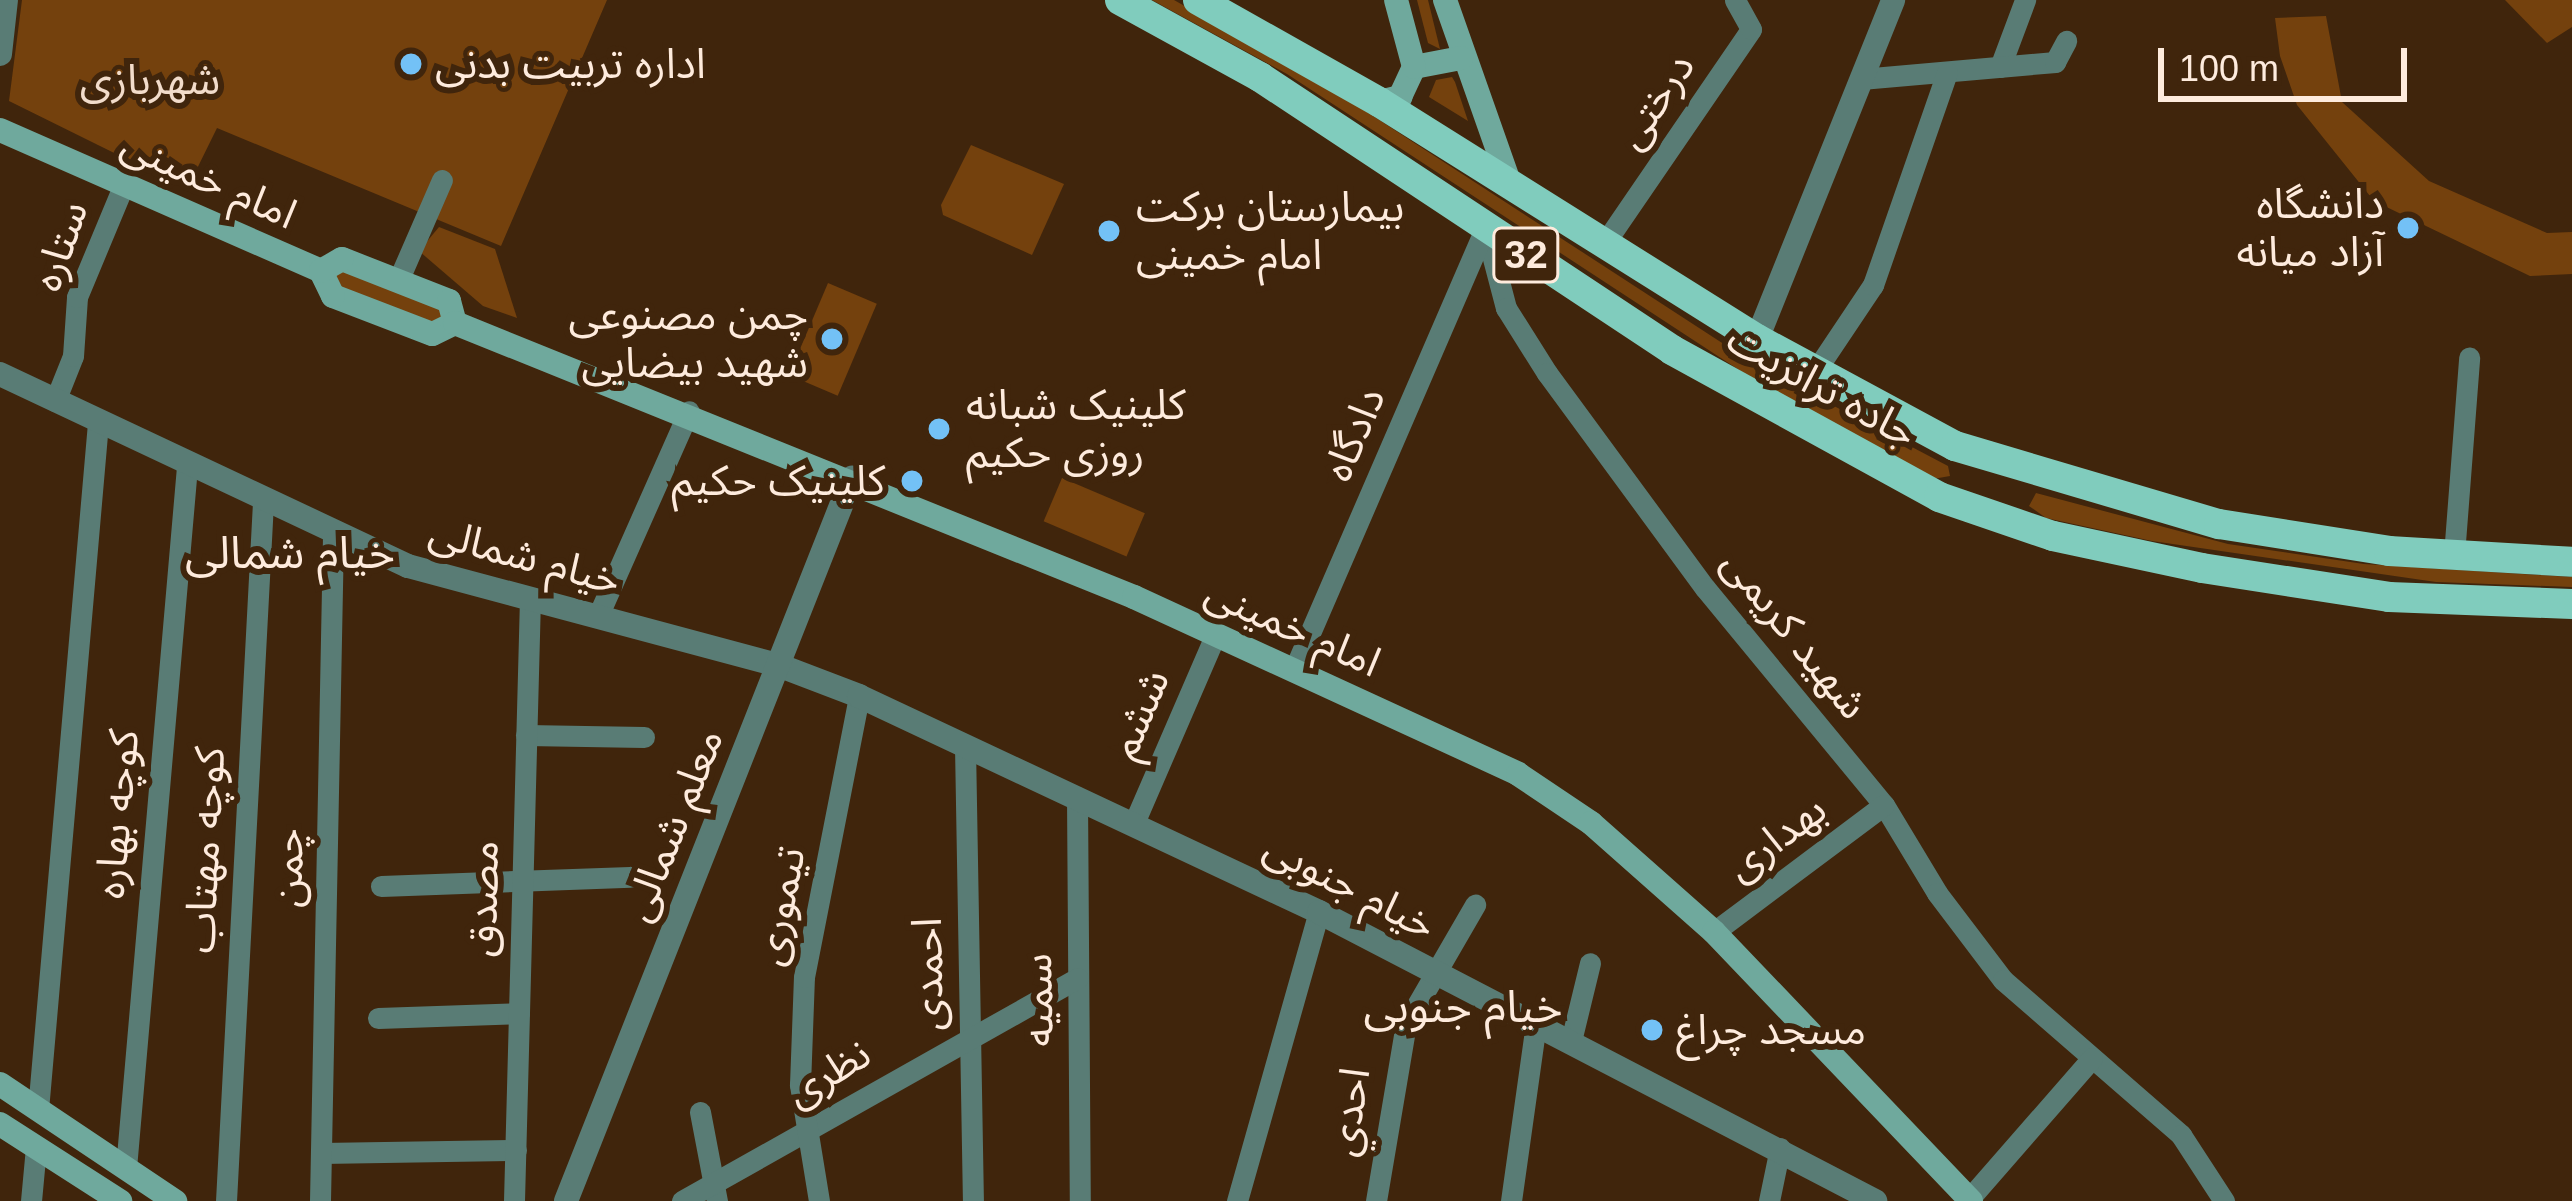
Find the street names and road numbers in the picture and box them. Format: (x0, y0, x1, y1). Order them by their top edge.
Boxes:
street label: درختی (1605, 43, 1705, 159)
street label: امام خمینی (114, 118, 304, 240)
street label: ستاره (21, 195, 99, 297)
road number: 32 (1490, 222, 1562, 288)
street label: جاده ترانزیت (1718, 313, 1926, 459)
street label: دادگاه (1312, 380, 1396, 488)
street label: خیام شمالی (424, 506, 626, 606)
street label: شهید کریمی (1711, 539, 1879, 729)
street label: امام خمینی (1198, 566, 1388, 688)
street label: ششم (1098, 662, 1180, 766)
street label: معلم شمالی (612, 721, 734, 929)
street label: کوچه بهاره (85, 727, 149, 901)
street label: کوچه مهتاب (174, 745, 236, 955)
street label: بهداری (1716, 784, 1836, 892)
street label: خیام جنوبی (1256, 821, 1444, 951)
street label: چمن (262, 828, 314, 908)
street label: مصدق (457, 840, 509, 958)
street label: تیموری (744, 842, 816, 970)
street label: احمدی (902, 917, 954, 1031)
street label: سميه (1012, 953, 1064, 1047)
street label: نظری (777, 1028, 879, 1118)
street label: احدي (1317, 1064, 1381, 1160)

